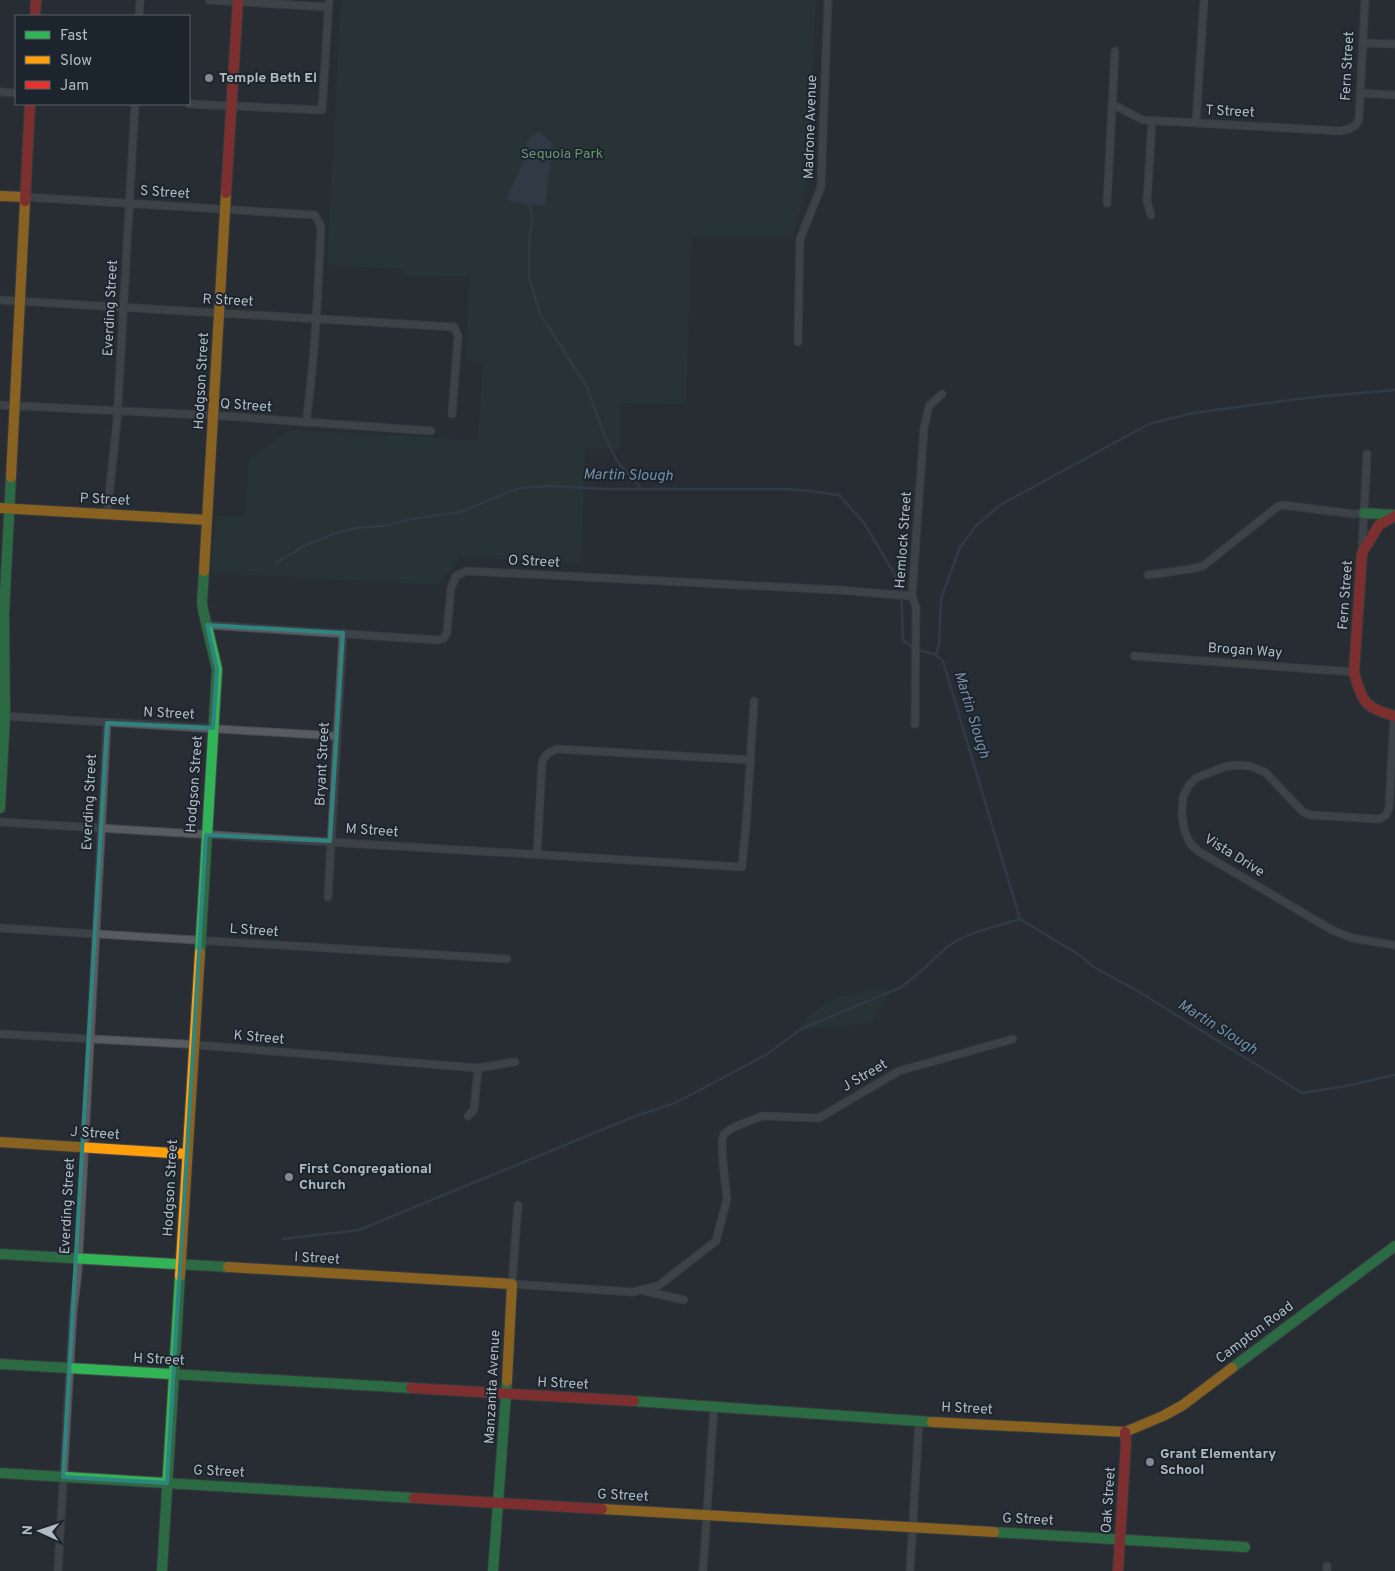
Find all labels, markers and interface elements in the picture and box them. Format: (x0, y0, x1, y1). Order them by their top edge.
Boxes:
legend (15, 15, 190, 105)
text: Fast (60, 27, 88, 46)
street label: Fern Street (1338, 31, 1358, 101)
text: Slow (60, 52, 92, 71)
place label: Temple Beth El (219, 70, 317, 87)
marker: Temple Beth El (203, 72, 215, 84)
street label: Madrone Avenue (801, 75, 821, 179)
text: Jam (60, 77, 89, 96)
street label: T Street (1205, 102, 1255, 122)
park label: Sequoia Park (521, 146, 603, 163)
street label: S Street (139, 183, 191, 203)
street label: Everding Street (100, 259, 122, 357)
street label: R Street (202, 291, 254, 311)
street label: Hodgson Street (191, 332, 213, 430)
street label: Q Street (219, 396, 273, 416)
water label: Martin Slough (583, 466, 673, 486)
street label: P Street (79, 490, 131, 510)
street label: Hemlock Street (892, 491, 916, 589)
street label: O Street (508, 552, 560, 572)
street label: Fern Street (1335, 560, 1357, 630)
street label: Brogan Way (1207, 640, 1283, 662)
water label: Martin Slough (949, 669, 993, 761)
street label: N Street (143, 704, 195, 724)
street label: Bryant Street (312, 721, 334, 807)
street label: Hodgson Street (183, 735, 207, 833)
street label: Everding Street (79, 753, 101, 851)
street label: M Street (345, 821, 399, 841)
street label: Vista Drive (1201, 831, 1267, 881)
street label: L Street (229, 921, 279, 941)
water label: Martin Slough (1174, 996, 1260, 1060)
street label: K Street (233, 1027, 285, 1049)
street label: J Street (839, 1056, 891, 1096)
street label: J Street (70, 1124, 120, 1144)
street label: Hodgson Street (160, 1139, 182, 1237)
street label: Everding Street (57, 1157, 79, 1255)
place label: First Congregational Church (299, 1161, 432, 1194)
marker: First Congregational Church (283, 1171, 295, 1183)
street label: I Street (294, 1249, 340, 1269)
street label: Campton Road (1213, 1298, 1297, 1368)
street label: Manzanita Avenue (482, 1329, 504, 1445)
street label: H Street (133, 1350, 185, 1370)
street label: H Street (537, 1374, 589, 1394)
street label: H Street (941, 1399, 993, 1419)
place label: Grant Elementary School (1160, 1446, 1276, 1479)
marker: Grant Elementary School (1144, 1456, 1156, 1468)
street label: G Street (193, 1462, 245, 1482)
street label: Oak Street (1098, 1466, 1120, 1534)
street label: G Street (597, 1486, 649, 1506)
north arrow (15, 1506, 65, 1556)
street label: G Street (1002, 1510, 1054, 1530)
text: N (20, 1525, 37, 1536)

